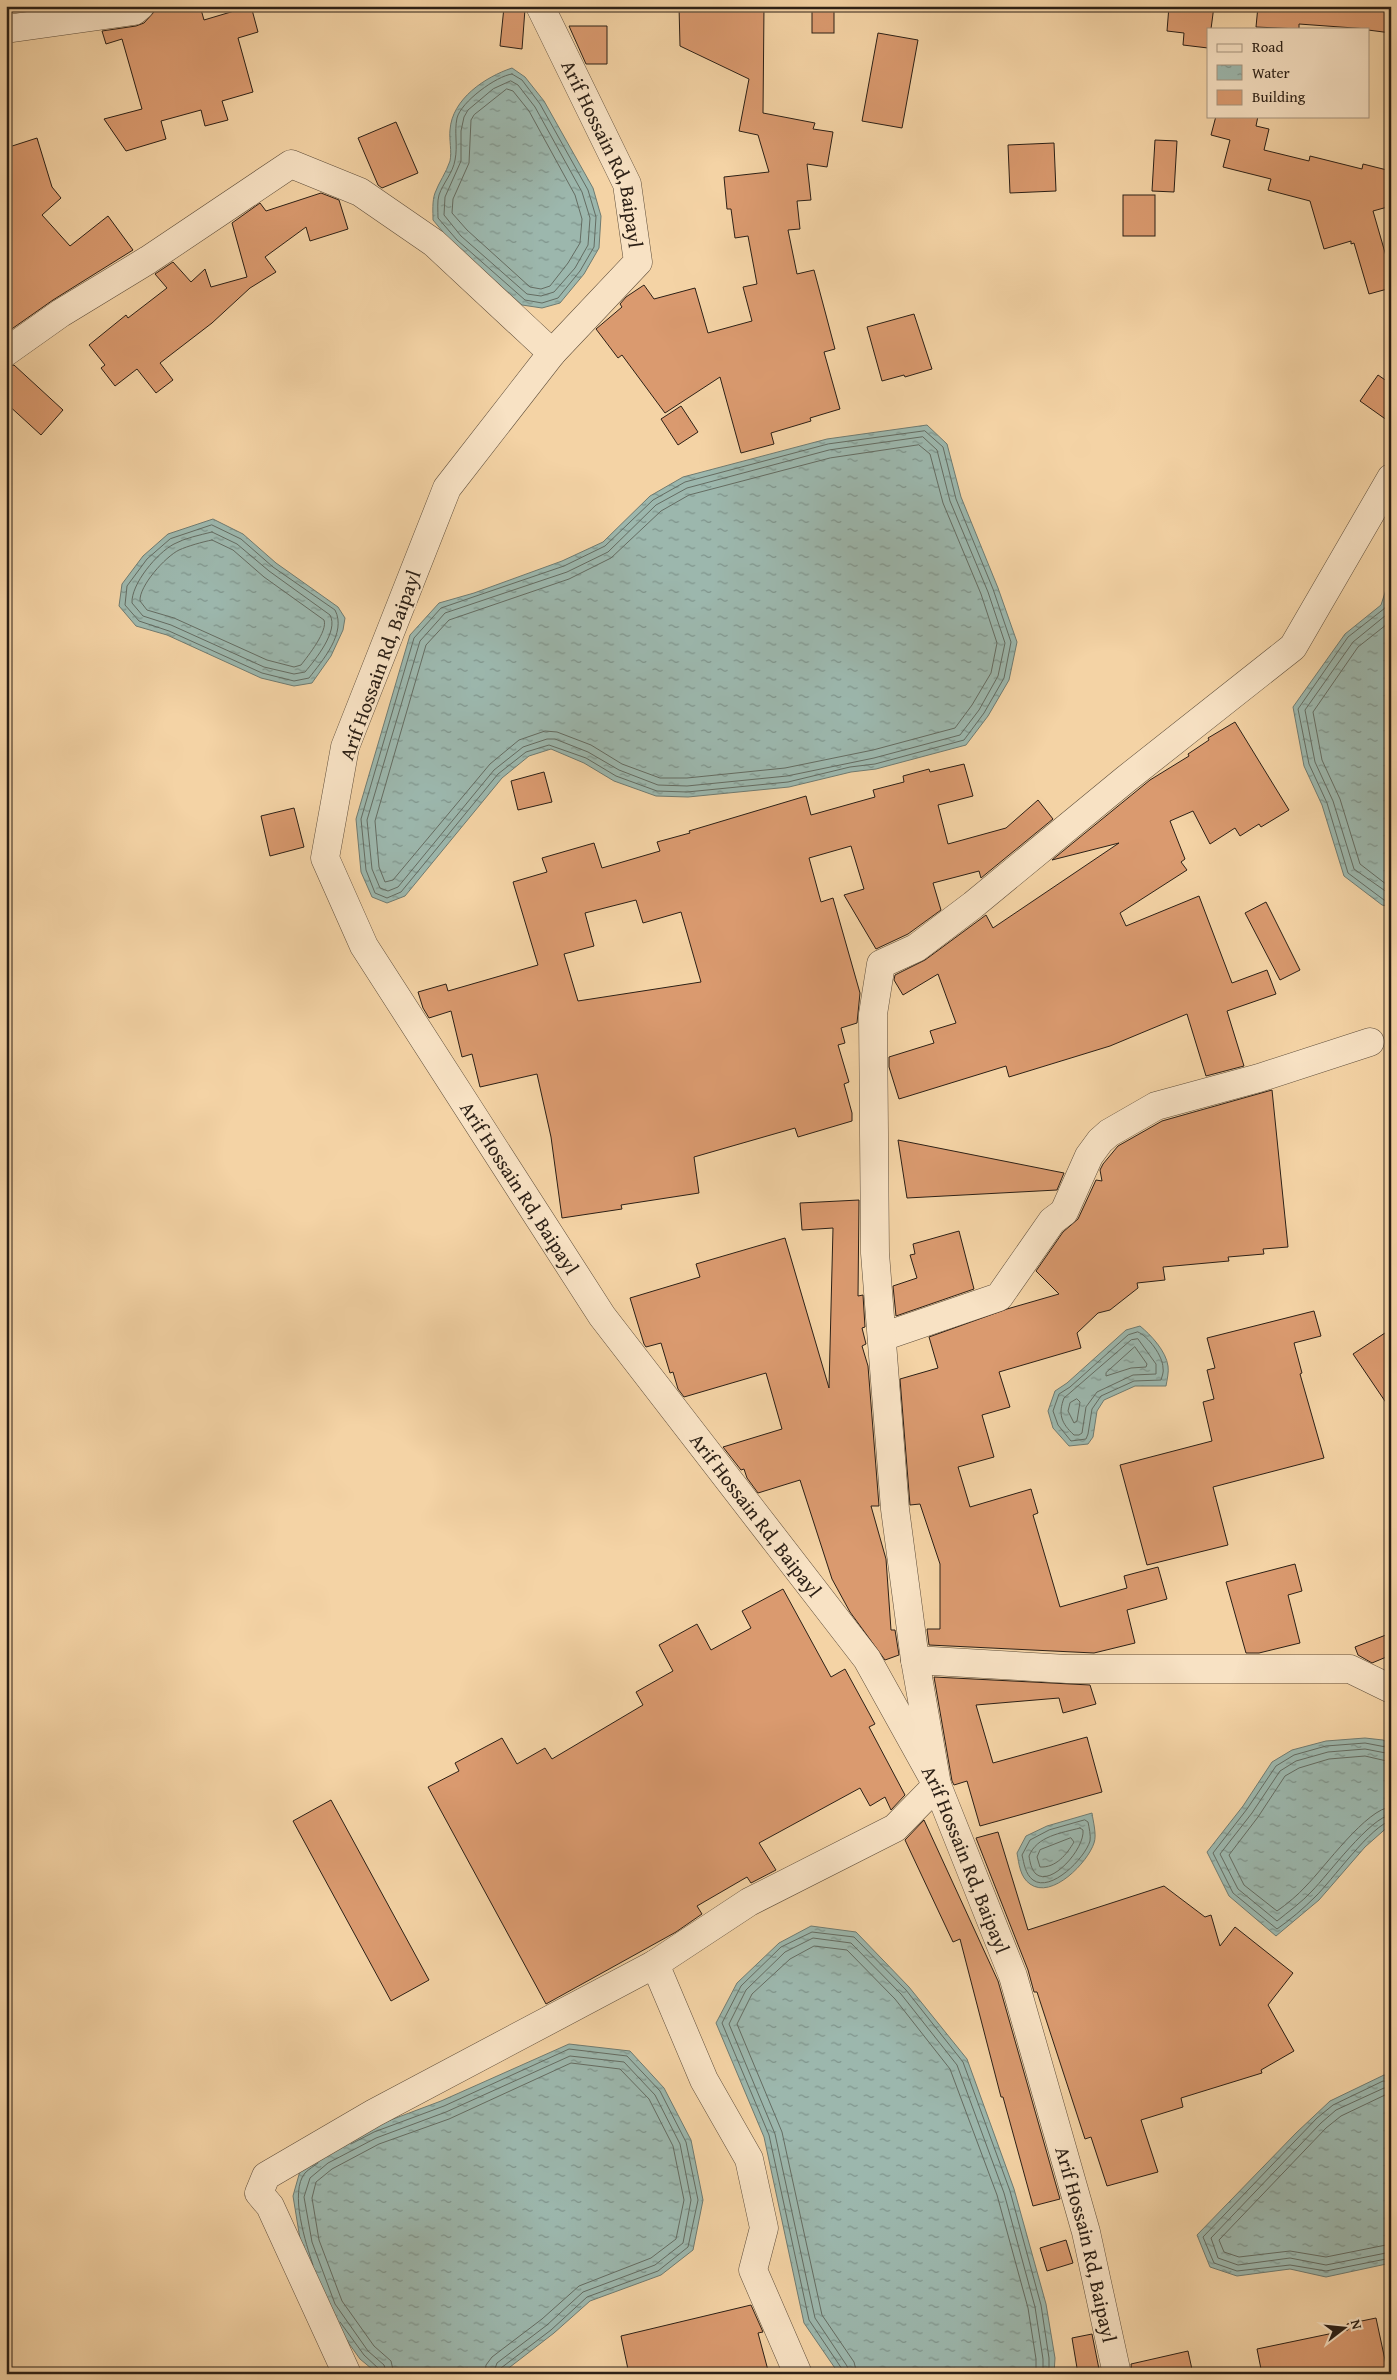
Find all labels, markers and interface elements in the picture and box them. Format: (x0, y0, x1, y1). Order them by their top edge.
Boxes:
legend (1207, 28, 1370, 118)
text: Road (1252, 36, 1283, 57)
street label: Arif Hossain Rd, Baipayl (554, 55, 651, 250)
text: Water (1252, 62, 1290, 83)
text: Building (1252, 86, 1306, 107)
street label: Arif Hossain Rd, Baipayl (332, 565, 428, 764)
street label: Arif Hossain Rd, Baipayl (453, 1095, 587, 1280)
street label: Arif Hossain Rd, Baipayl (683, 1426, 829, 1603)
street label: Arif Hossain Rd, Baipayl (915, 1760, 1018, 1958)
street label: Arif Hossain Rd, Baipayl (1048, 2143, 1125, 2345)
north arrow (1320, 2302, 1370, 2352)
text: N (1346, 2317, 1368, 2332)

